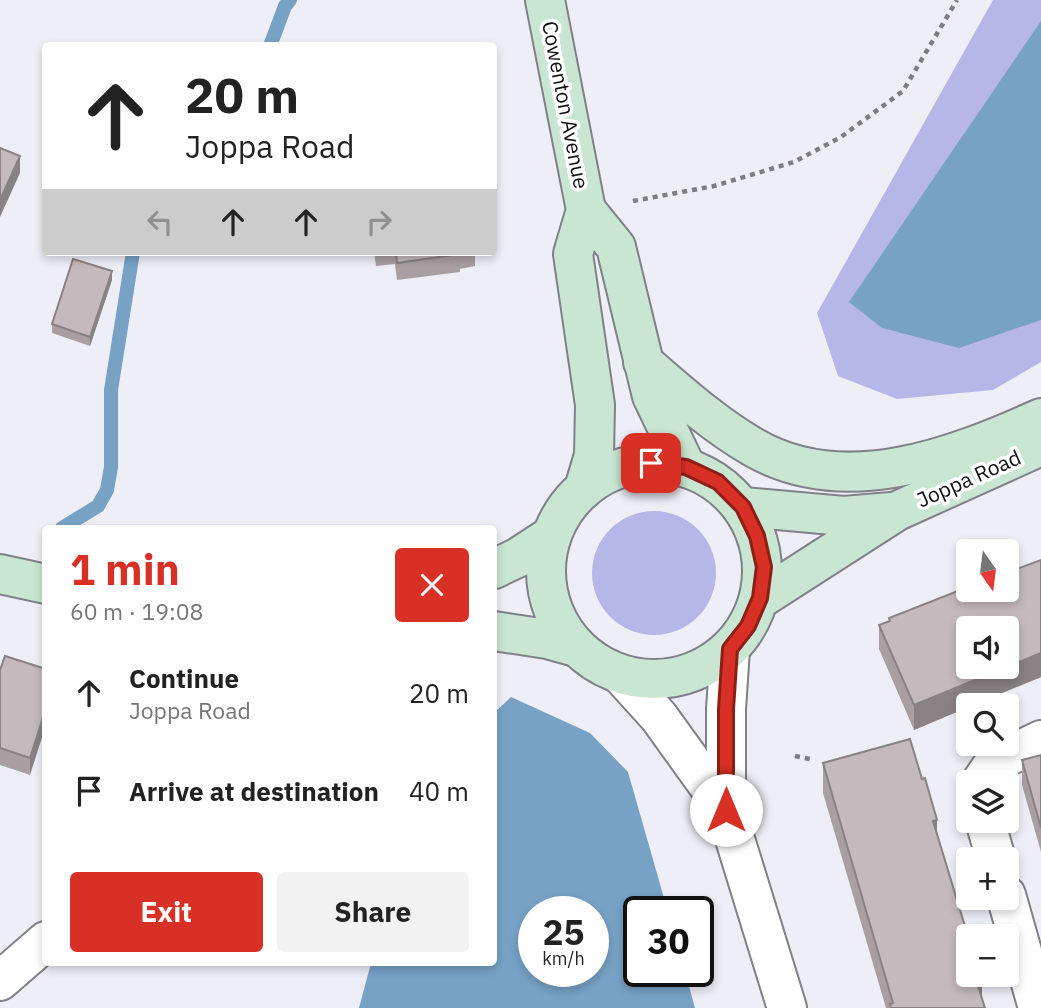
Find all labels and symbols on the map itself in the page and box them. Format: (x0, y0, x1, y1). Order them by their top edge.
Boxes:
street label: Cowenton Avenue (536, 19, 596, 191)
pin (621, 433, 681, 493)
street label: Joppa Road (912, 443, 1025, 514)
north arrow (956, 539, 1018, 602)
position arrow (689, 773, 763, 847)
speed limit sign: 30 (623, 896, 714, 987)

